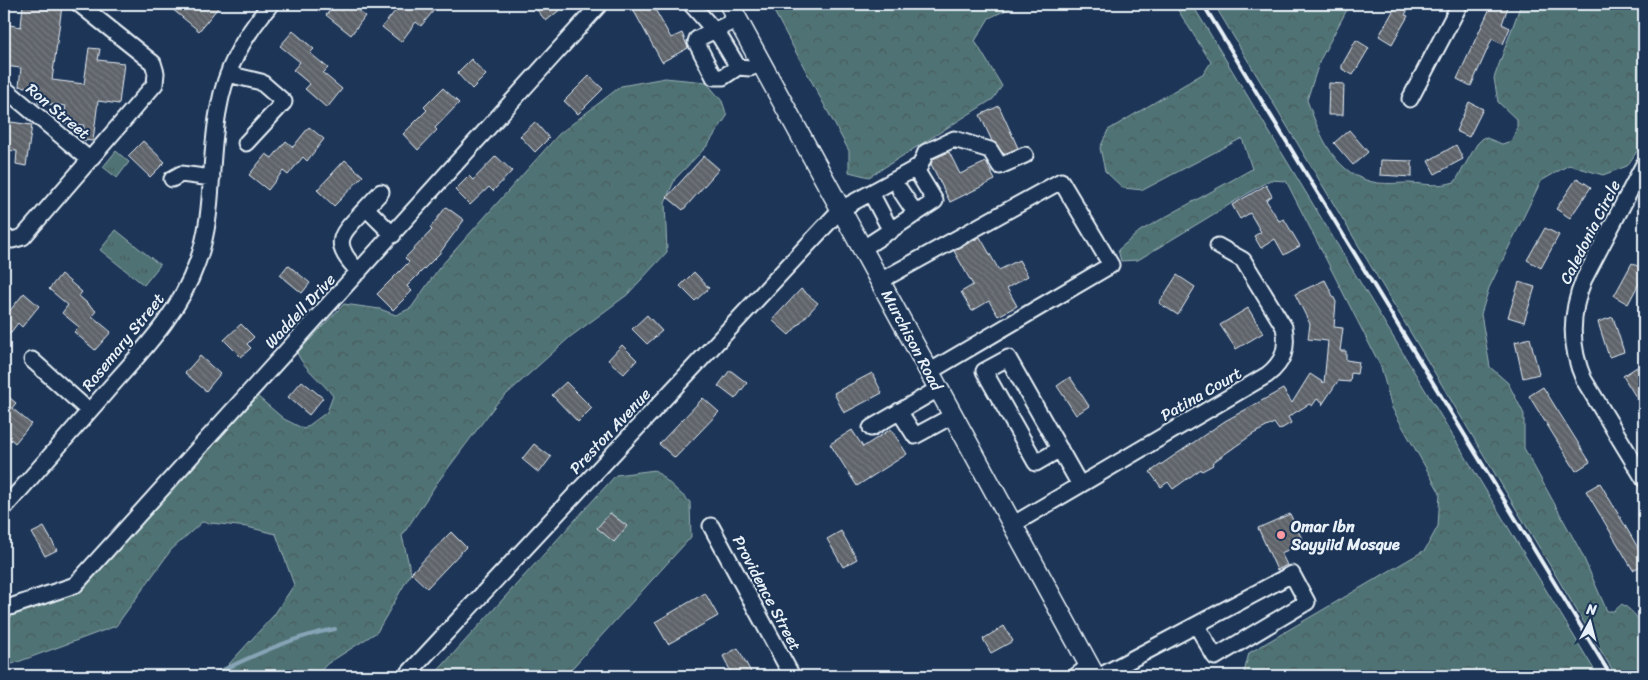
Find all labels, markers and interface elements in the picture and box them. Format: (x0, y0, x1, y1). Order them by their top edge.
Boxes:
street label: Ron Street (19, 75, 97, 147)
street label: Caledonia Circle (1551, 175, 1629, 289)
street label: Waddell Drive (257, 266, 343, 356)
street label: Murchison Road (873, 284, 952, 397)
street label: Rosemary Street (74, 286, 172, 398)
street label: Patina Court (1155, 359, 1247, 429)
street label: Preston Avenue (562, 381, 658, 481)
place label: Omar Ibn Sayyiid Mosque (1290, 512, 1400, 559)
marker: Omar Ibn Sayyiid Mosque (1275, 529, 1287, 541)
street label: Providence Street (724, 530, 810, 656)
text: N (1584, 596, 1598, 623)
north arrow (1566, 598, 1616, 648)

